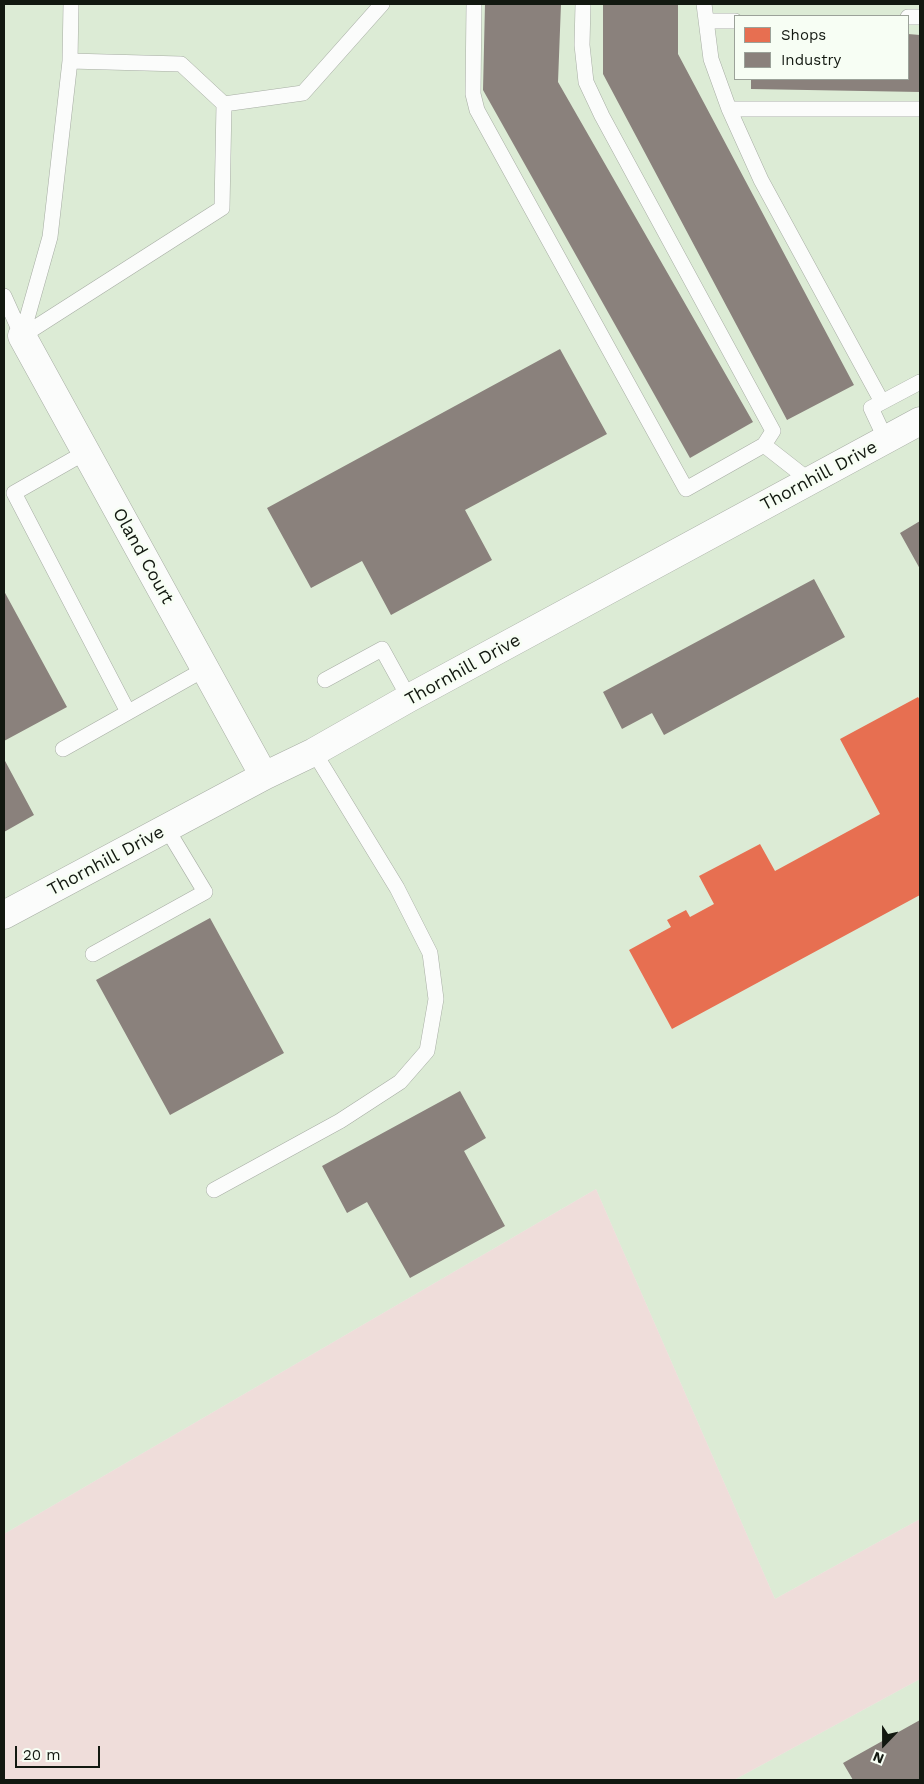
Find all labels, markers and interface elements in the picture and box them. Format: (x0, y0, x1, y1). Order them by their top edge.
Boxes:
legend (734, 15, 909, 80)
text: Shops (781, 26, 826, 44)
text: Industry (781, 51, 841, 69)
street label: Thornhill Drive (757, 436, 881, 516)
street label: Oland Court (108, 504, 178, 608)
street label: Thornhill Drive (401, 629, 525, 711)
street label: Thornhill Drive (44, 821, 168, 901)
north arrow (859, 1719, 909, 1769)
scale bar (18, 1736, 102, 1768)
text: 20 m (23, 1746, 61, 1764)
text: N (871, 1749, 886, 1767)

